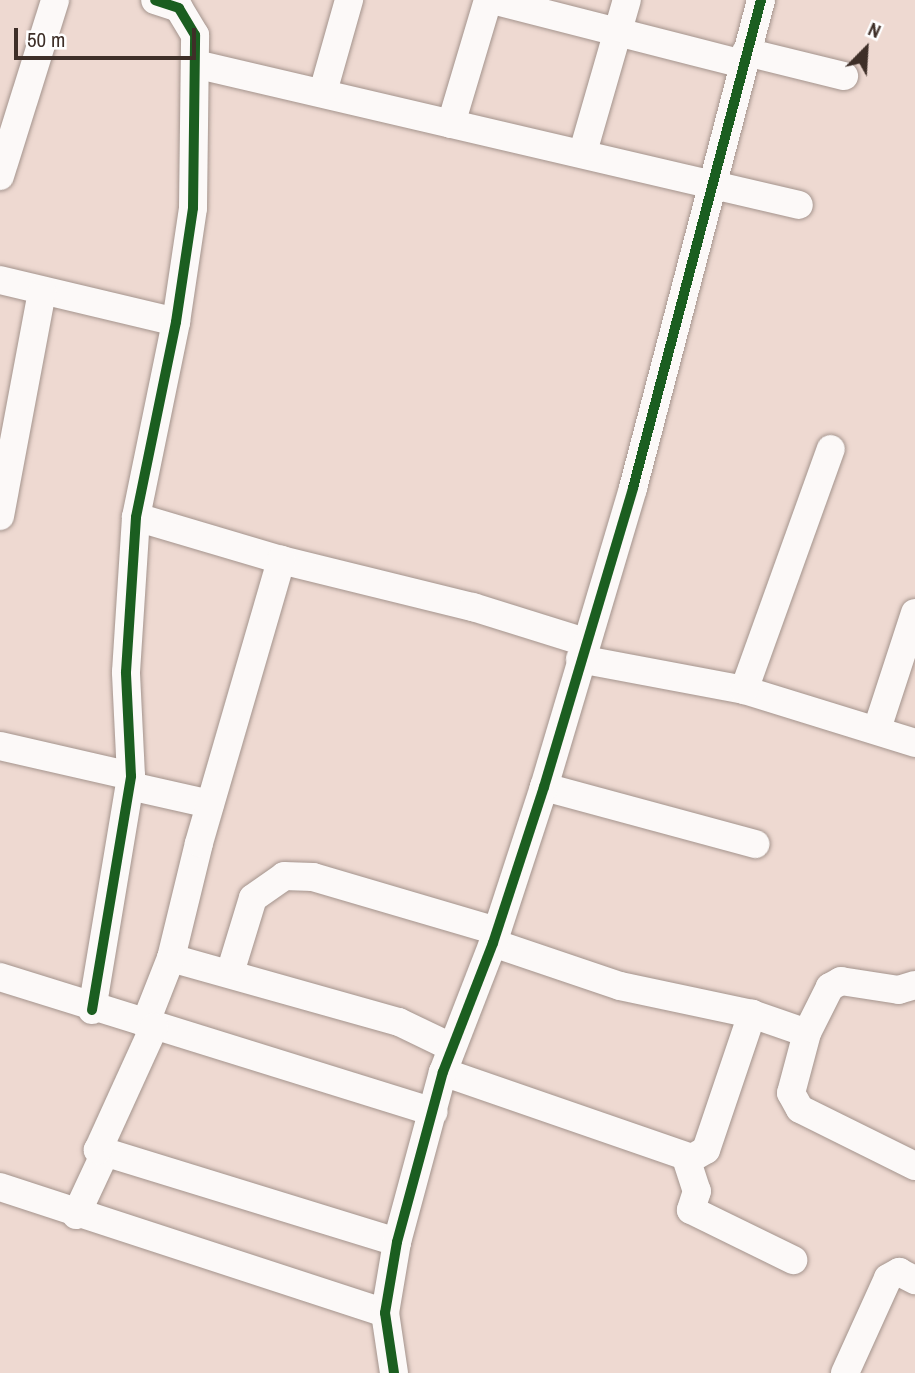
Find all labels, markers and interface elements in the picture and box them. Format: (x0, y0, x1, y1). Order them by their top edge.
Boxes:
scale bar (18, 14, 200, 58)
north arrow (831, 14, 901, 84)
text: N (864, 16, 885, 44)
text: 50 m (27, 25, 65, 54)

